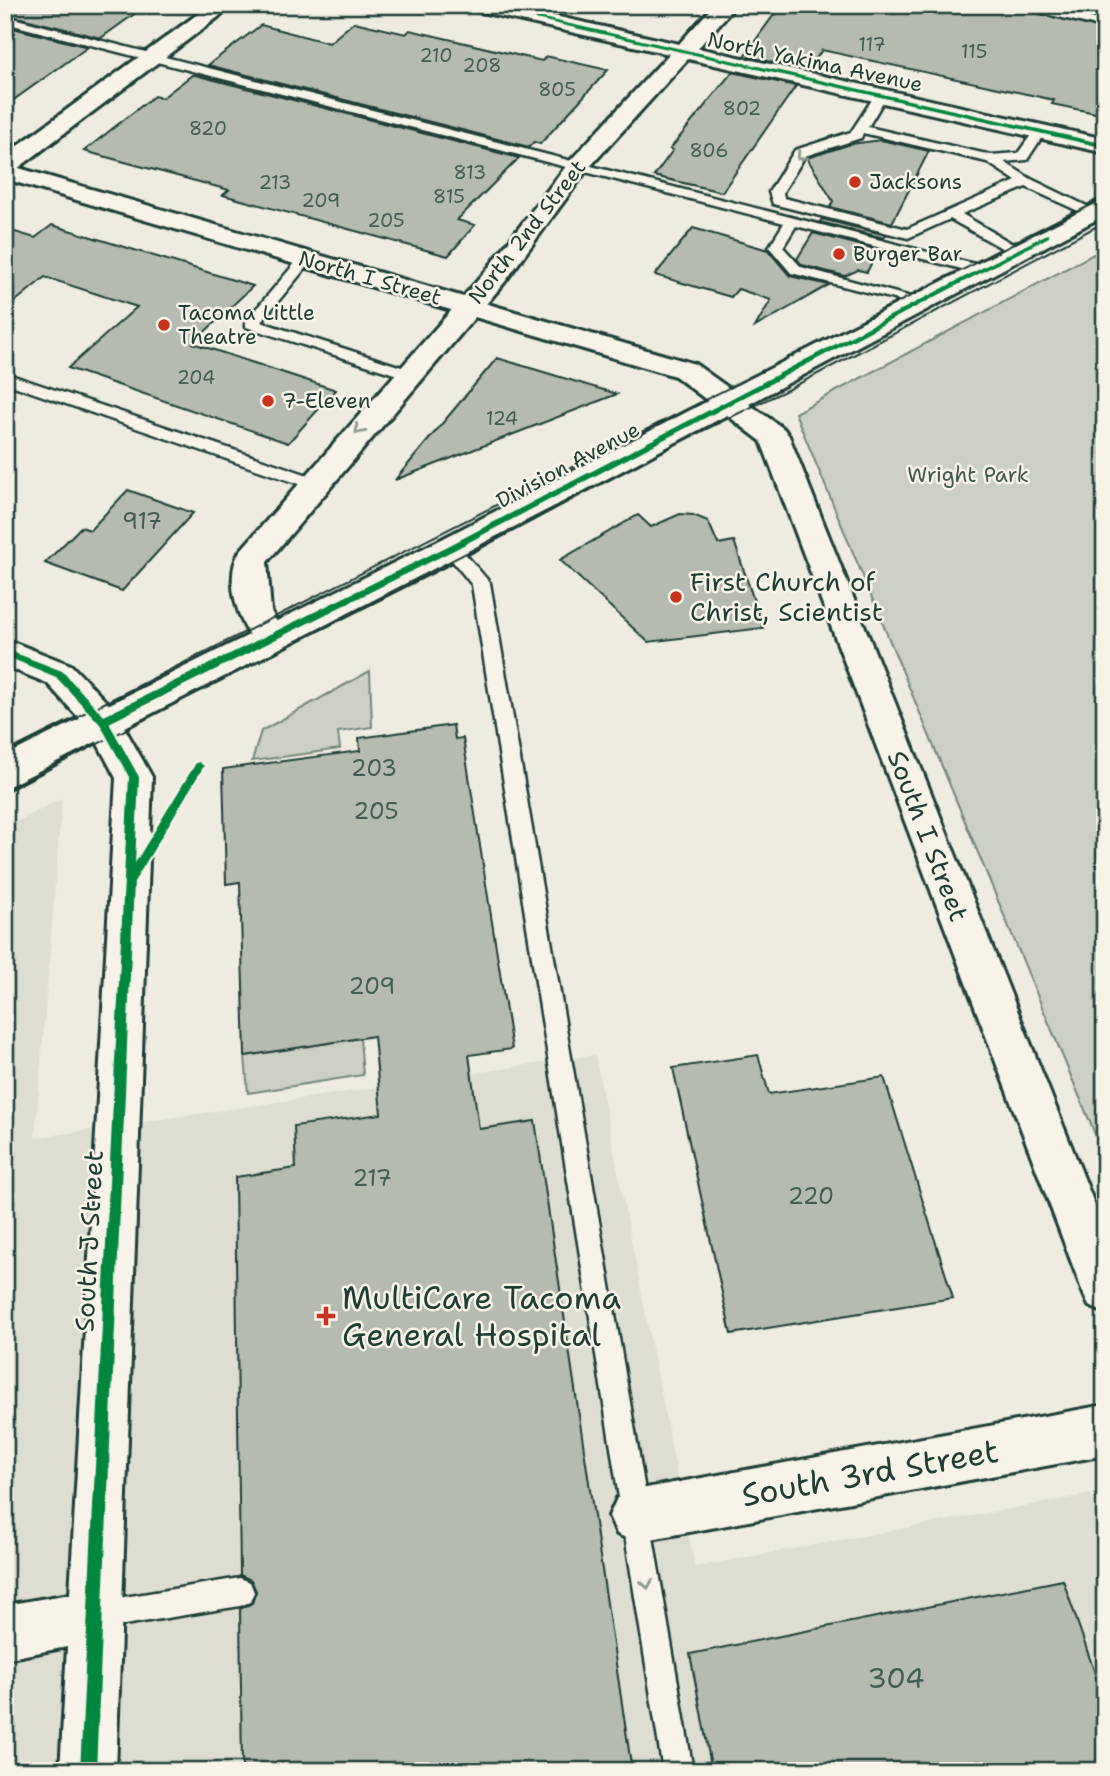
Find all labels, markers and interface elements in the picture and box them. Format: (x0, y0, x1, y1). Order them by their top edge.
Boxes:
street label: North Yakima Avenue (705, 25, 925, 99)
house number: 117 (858, 32, 886, 57)
house number: 115 (961, 39, 987, 64)
house number: 210 (419, 43, 453, 68)
house number: 208 (462, 53, 502, 78)
house number: 805 (538, 77, 576, 102)
house number: 802 (723, 96, 761, 121)
house number: 820 (189, 116, 227, 141)
house number: 806 (689, 138, 729, 163)
one-way arrow (797, 148, 810, 161)
street label: North 2nd Street (462, 154, 592, 310)
house number: 813 (454, 160, 486, 185)
place label: Jacksons (869, 168, 962, 196)
house number: 213 (259, 170, 291, 195)
marker: Jacksons (847, 174, 863, 190)
house number: 815 (433, 184, 465, 209)
house number: 209 (302, 188, 340, 213)
house number: 205 (367, 208, 405, 233)
place label: Burger Bar (853, 240, 962, 268)
street label: North I Street (295, 244, 445, 312)
marker: Burger Bar (831, 246, 847, 262)
place label: Tacoma Little Theatre (178, 299, 315, 351)
marker: Tacoma Little Theatre (156, 317, 172, 333)
house number: 204 (177, 365, 215, 390)
place label: 7-Eleven (282, 387, 371, 415)
marker: 7-Eleven (260, 393, 276, 409)
house number: 124 (486, 406, 518, 431)
street label: Division Avenue (491, 415, 645, 515)
one-way arrow (355, 422, 367, 435)
park label: Wright Park (907, 461, 1029, 489)
house number: 917 (122, 506, 162, 536)
place label: First Church of Christ, Scientist (690, 564, 883, 629)
marker: First Church of Christ, Scientist (668, 589, 684, 605)
street label: South I Street (880, 745, 977, 926)
house number: 203 (351, 753, 397, 783)
house number: 205 (353, 796, 399, 826)
house number: 209 (349, 971, 395, 1001)
street label: South J Street (66, 1149, 111, 1333)
house number: 217 (352, 1163, 392, 1193)
house number: 220 (788, 1181, 834, 1211)
place label: MultiCare Tacoma General Hospital (342, 1276, 621, 1356)
marker: MultiCare Tacoma General Hospital (316, 1306, 336, 1326)
street label: South 3rd Street (738, 1429, 1002, 1516)
one-way arrow (638, 1578, 653, 1590)
house number: 304 (867, 1659, 925, 1697)

